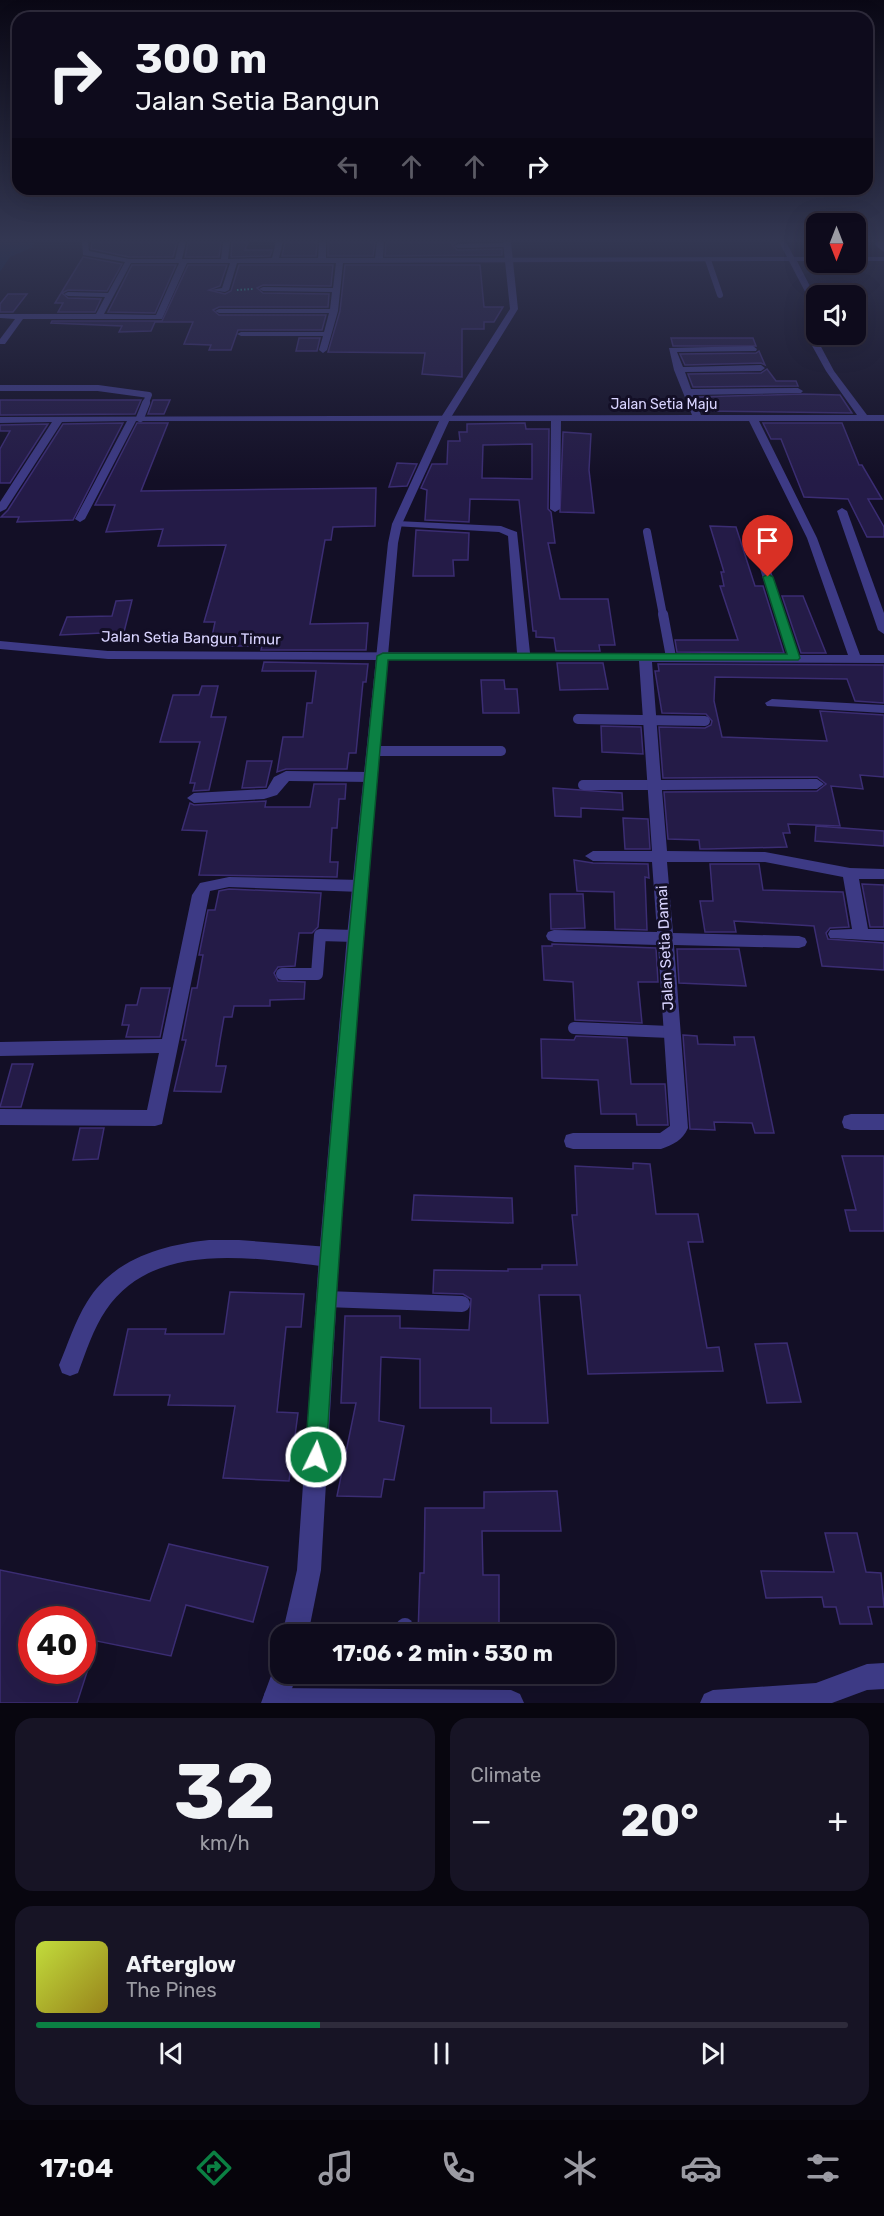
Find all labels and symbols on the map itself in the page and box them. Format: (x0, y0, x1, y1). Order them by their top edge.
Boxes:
north arrow (806, 213, 866, 273)
street label: Jalan Setia Maju (610, 396, 718, 413)
pin (742, 515, 793, 577)
street label: Jalan Setia Bangun Timur (101, 627, 281, 649)
street label: Jalan Setia Damai (653, 885, 677, 1011)
position arrow (284, 1425, 348, 1489)
speed limit sign: 40 (18, 1606, 96, 1684)

